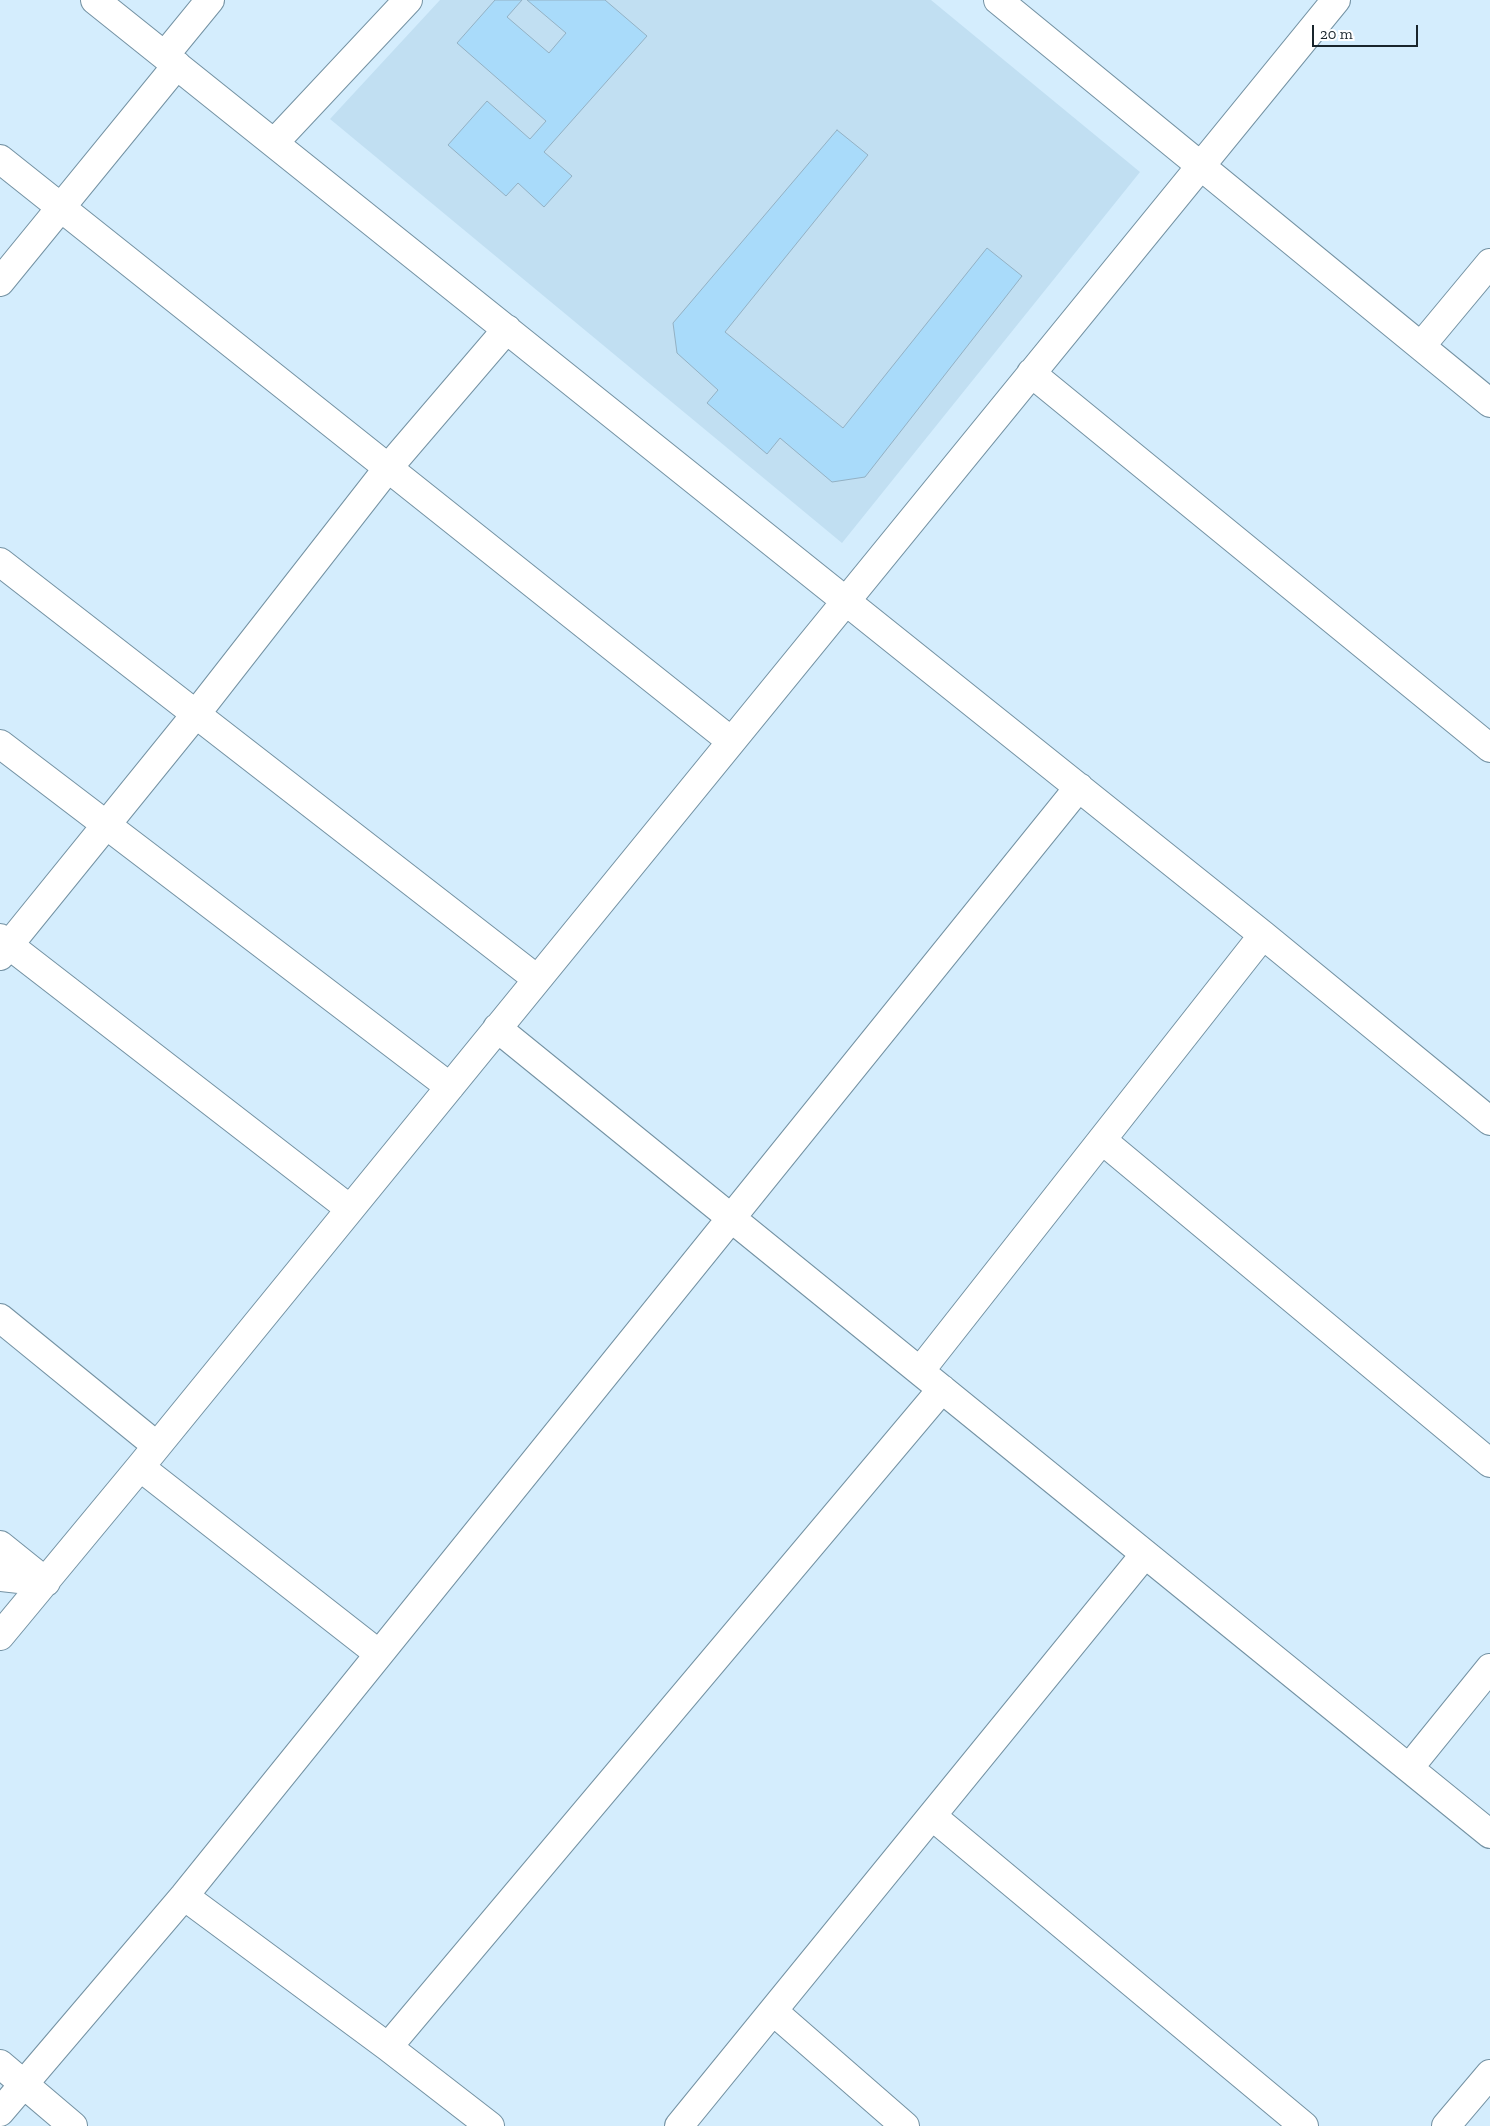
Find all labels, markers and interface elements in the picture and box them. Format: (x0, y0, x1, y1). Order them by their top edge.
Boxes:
scale bar (1315, 15, 1421, 47)
text: 20 m (1320, 25, 1353, 43)

